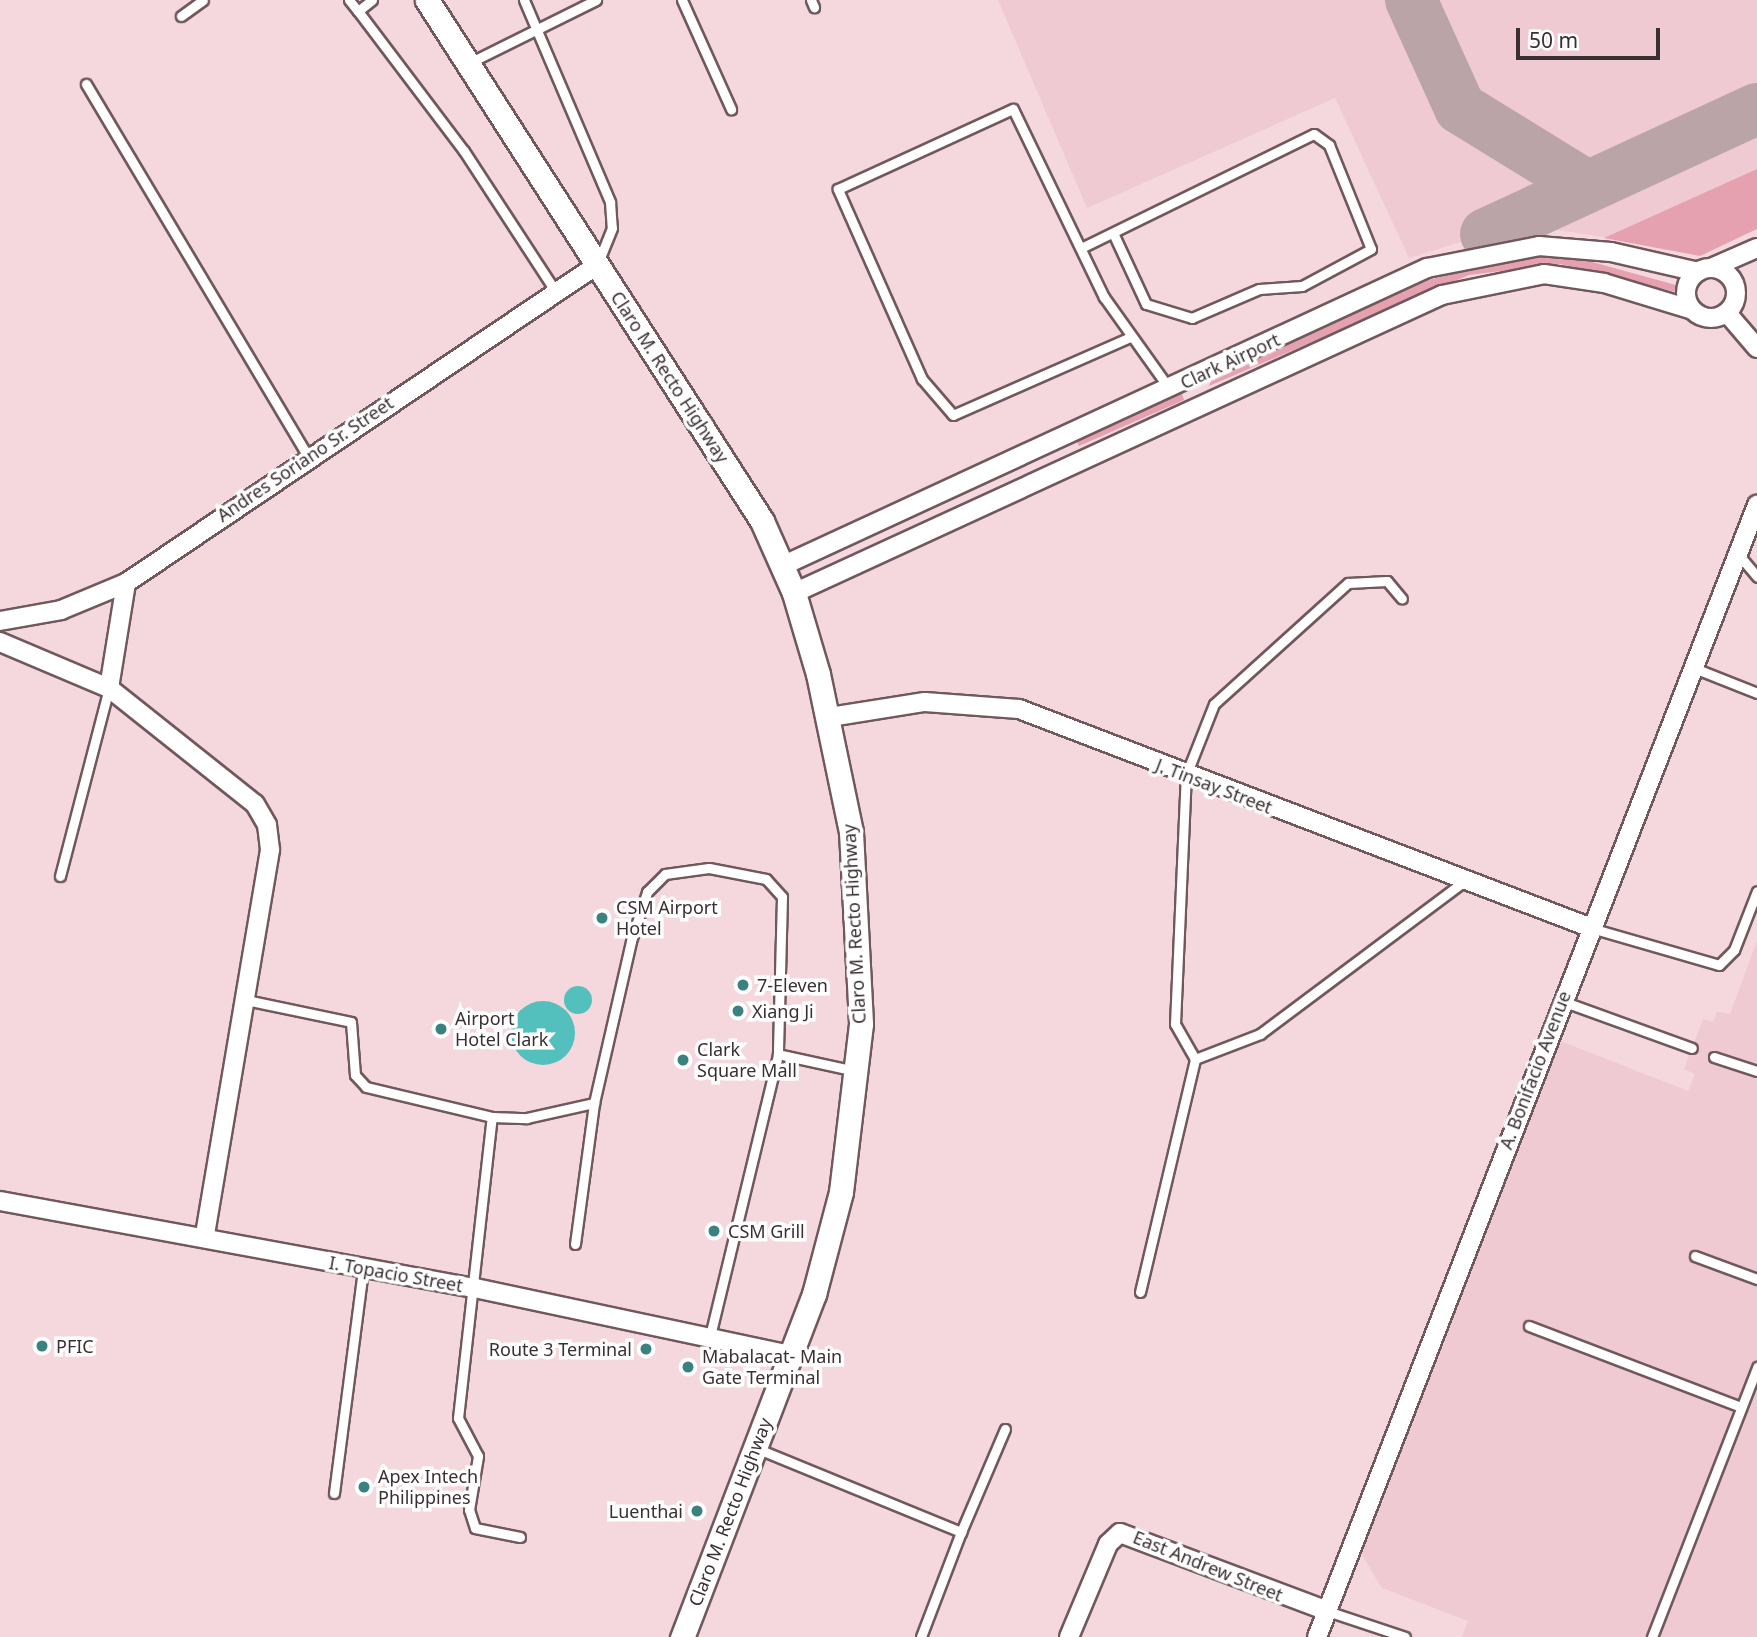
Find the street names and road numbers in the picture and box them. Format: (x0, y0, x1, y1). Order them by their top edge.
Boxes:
street label: Claro M. Recto Highway (606, 287, 734, 467)
street label: Clark Airport (1177, 329, 1283, 393)
street label: Andres Soriano Sr. Street (213, 392, 397, 526)
street label: J. Tinsay Street (1153, 754, 1275, 818)
street label: Claro M. Recto Highway (838, 823, 870, 1025)
street label: A. Bonifacio Avenue (1495, 988, 1575, 1152)
street label: I. Topacio Street (327, 1252, 465, 1296)
street label: Claro M. Recto Highway (684, 1415, 776, 1609)
street label: East Andrew Street (1130, 1526, 1286, 1606)

